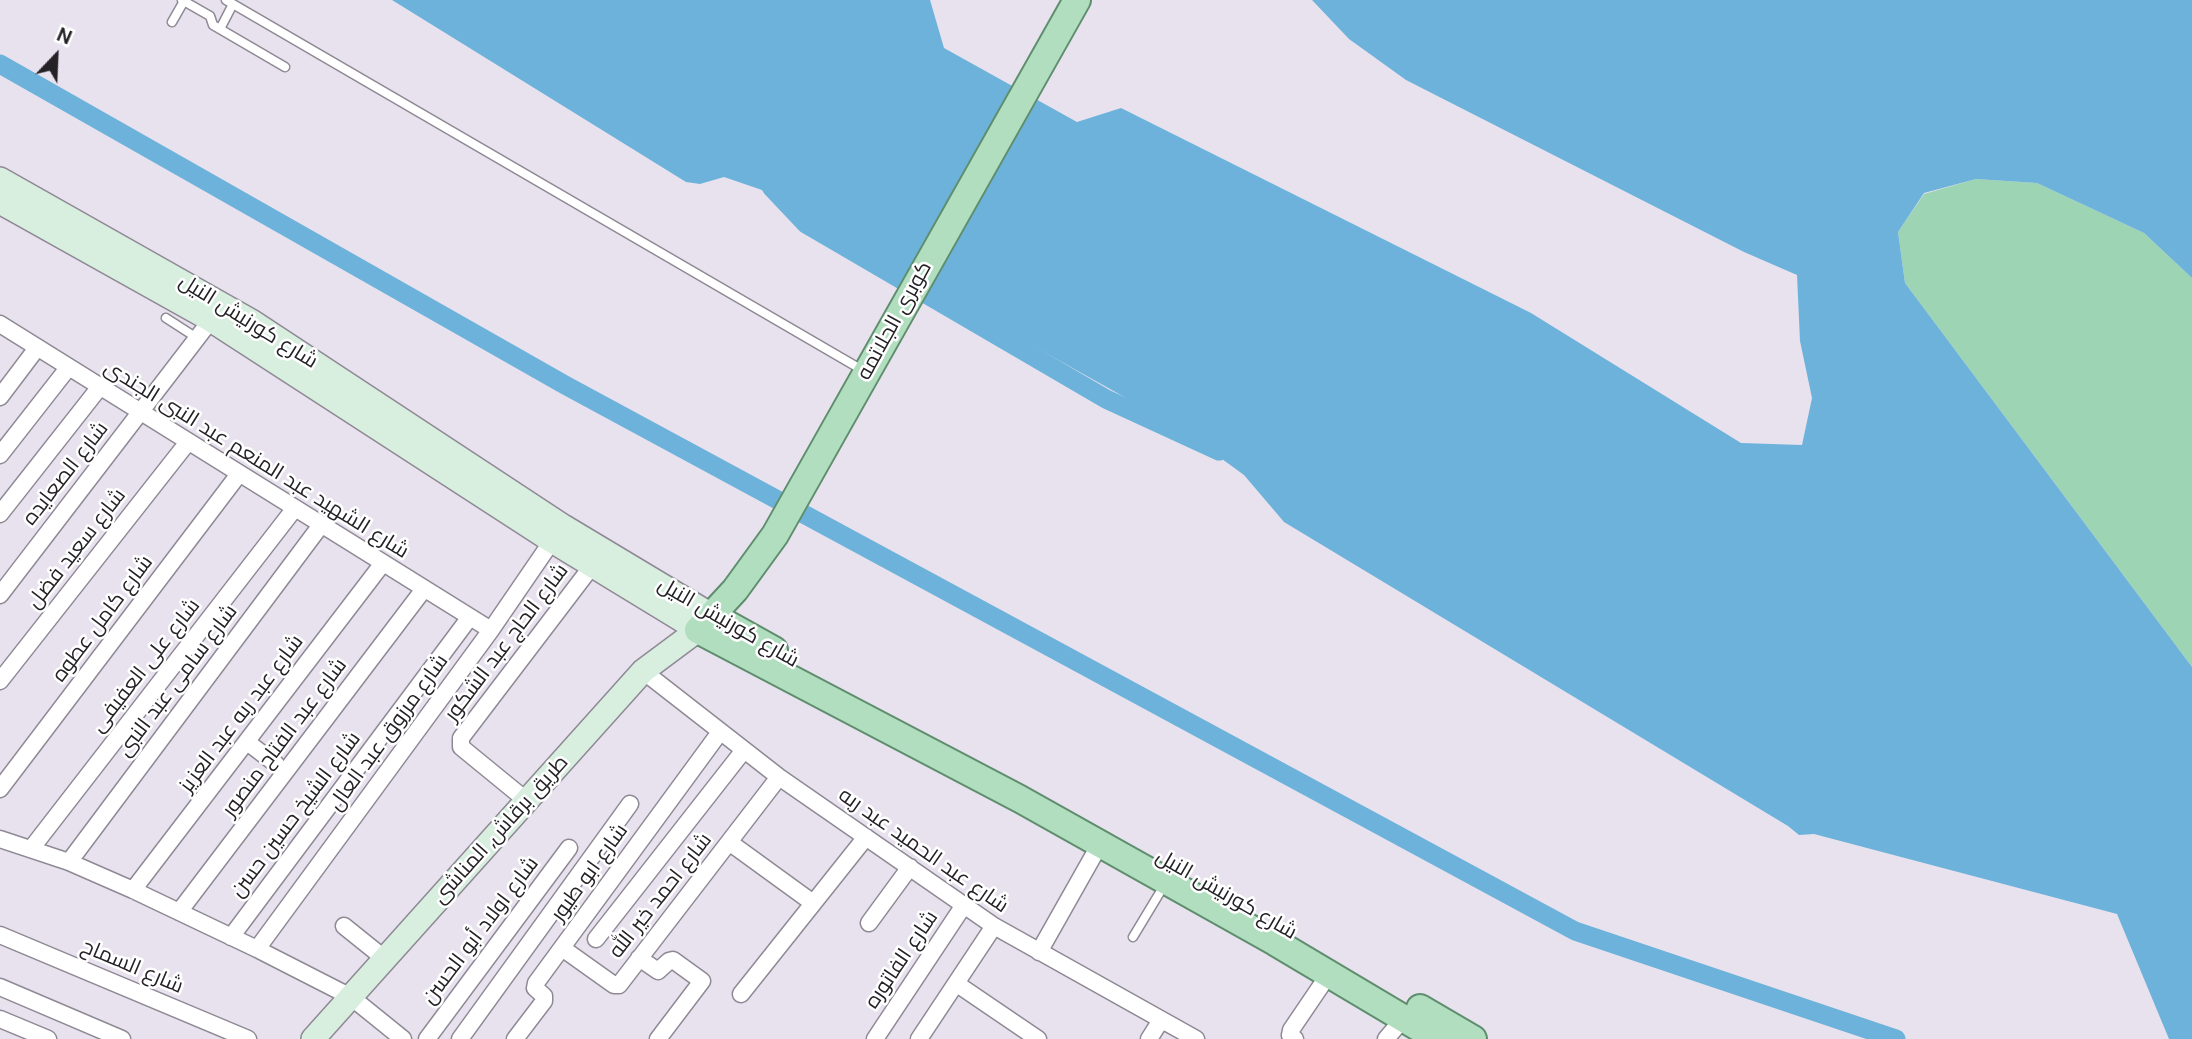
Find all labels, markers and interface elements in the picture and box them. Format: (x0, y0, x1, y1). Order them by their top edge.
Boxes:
north arrow (21, 21, 91, 91)
text: N (53, 22, 76, 50)
street label: كوبرى الجلاتمه (852, 257, 938, 385)
street label: شارع كورنيش النيل (174, 269, 322, 375)
street label: شارع الشهيد عبد المنعم عبد النبى الجندى (99, 355, 413, 565)
street label: شارع الصعايده (18, 417, 114, 531)
street label: شارع سعيد فضل (22, 484, 132, 614)
street label: شارع كامل عطوه (47, 551, 159, 687)
street label: شارع الحاج عبد الشكور (440, 559, 574, 727)
street label: شارع كورنيش النيل (653, 572, 803, 674)
street label: شارع على العفيفى (86, 594, 206, 738)
street label: شارع سامى عبد النبى (113, 600, 243, 762)
street label: شارع عبد ربه عبد العزيز (175, 630, 309, 798)
street label: شارع مرزوق عبد العال (324, 650, 454, 816)
street label: شارع عبد الفتاح منصور (217, 654, 353, 822)
street label: شارع الشيخ حسين حسن (225, 727, 367, 903)
street label: طريق برقاش, المناشى (428, 751, 574, 909)
street label: شارع عبد الحميد عبد ربه (833, 783, 1013, 919)
street label: شارع ابو طيور (546, 819, 634, 927)
street label: شارع احمد خير الله (604, 828, 718, 964)
street label: شارع كورنيش النيل (1151, 844, 1301, 946)
street label: شارع اولاد أبو الحسن (417, 852, 545, 1010)
street label: شارع الفاتوره (860, 906, 944, 1014)
street label: شارع السماح (77, 934, 187, 1000)

